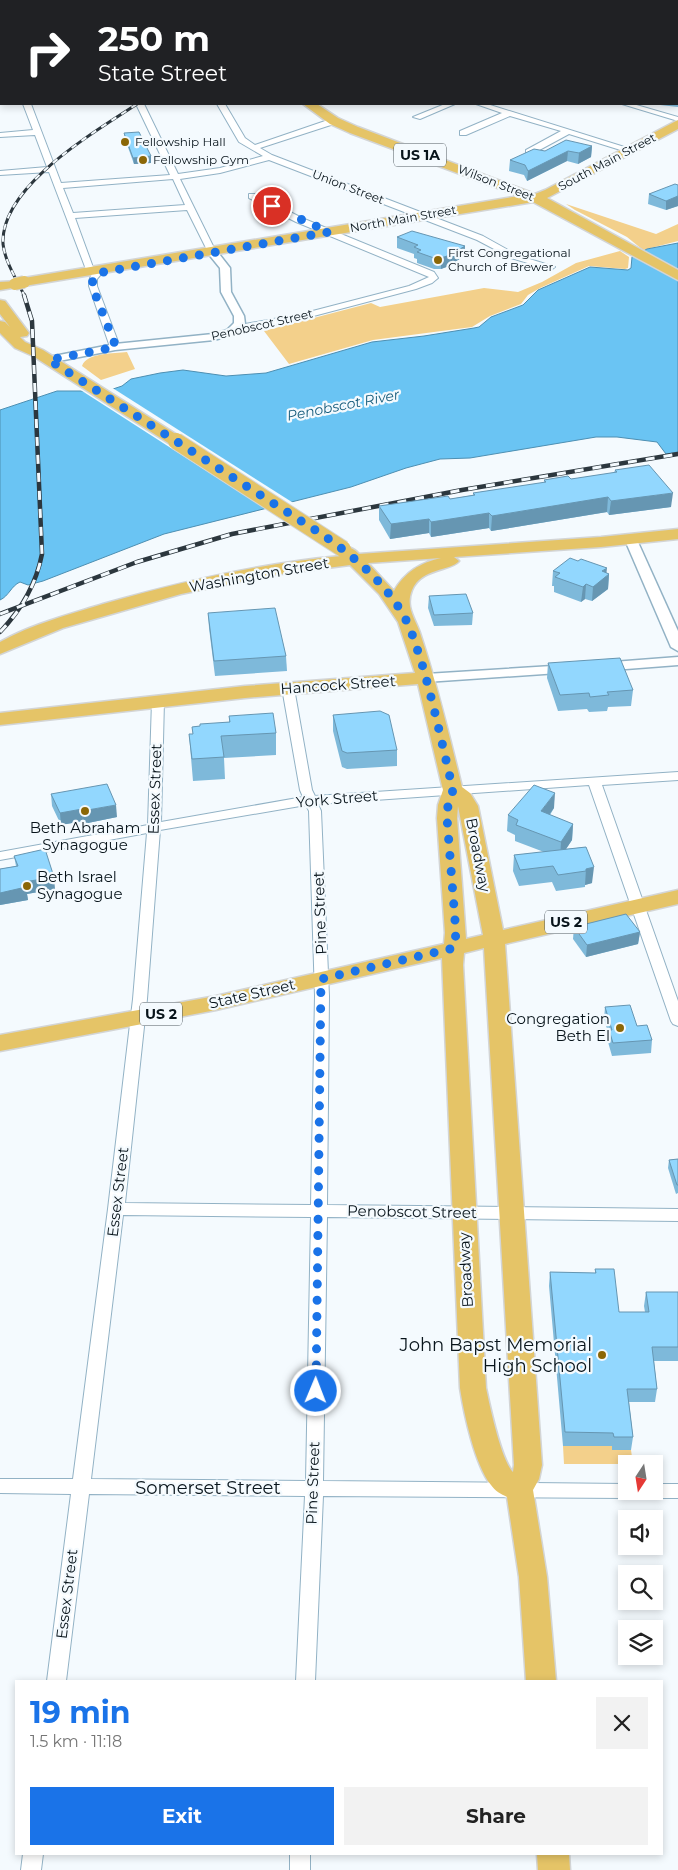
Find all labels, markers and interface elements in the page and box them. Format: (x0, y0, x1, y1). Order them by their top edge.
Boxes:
text: 250 m (98, 17, 210, 60)
icon: right (15, 20, 80, 85)
text: State Street (98, 60, 227, 87)
street label: South Main Street (555, 129, 658, 194)
place label: Fellowship Hall (135, 134, 226, 149)
marker: Fellowship Hall (119, 136, 131, 148)
road number: US 1A (394, 144, 446, 166)
place label: Fellowship Gym (153, 152, 249, 167)
marker: Fellowship Gym (137, 154, 149, 166)
street label: Wilson Street (456, 161, 537, 204)
street label: Union Street (310, 166, 386, 207)
pin (251, 185, 293, 227)
icon: arrive (258, 192, 286, 220)
street label: North Main Street (349, 202, 457, 235)
place label: First Congregational Church of Brewer (448, 245, 571, 274)
marker: First Congregational Church of Brewer (432, 254, 444, 266)
street label: Penobscot Street (210, 306, 314, 343)
water label: Penobscot River (285, 385, 401, 425)
street label: Washington Street (188, 553, 330, 596)
street label: Hancock Street (280, 671, 396, 698)
street label: Essex Street (143, 743, 166, 835)
street label: York Street (295, 785, 379, 812)
marker: Beth Abraham Synagogue (79, 805, 91, 817)
street label: Broadway (462, 816, 495, 894)
place label: Beth Abraham Synagogue (30, 818, 140, 854)
place label: Beth Israel Synagogue (37, 867, 122, 903)
street label: Pine Street (309, 871, 330, 955)
marker: Beth Israel Synagogue (21, 880, 33, 892)
road number: US 2 (545, 910, 587, 934)
street label: State Street (207, 974, 297, 1013)
road number: US 2 (140, 1002, 182, 1026)
place label: Congregation Beth El (506, 1009, 610, 1045)
marker: Congregation Beth El (614, 1022, 626, 1034)
street label: Essex Street (103, 1146, 132, 1238)
street label: Penobscot Street (347, 1201, 477, 1222)
street label: Broadway (454, 1231, 477, 1308)
place label: John Bapst Memorial High School (399, 1334, 592, 1377)
marker: John Bapst Memorial High School (596, 1349, 608, 1361)
position arrow (289, 1364, 341, 1416)
street label: Pine Street (302, 1441, 323, 1525)
north arrow (618, 1455, 662, 1500)
map controls (618, 1455, 663, 1665)
street label: Somerset Street (135, 1477, 281, 1499)
button: sound (618, 1510, 663, 1555)
street label: Essex Street (52, 1548, 81, 1640)
button: search (618, 1565, 663, 1610)
button: layers (618, 1620, 663, 1665)
text: 19 min (30, 1694, 131, 1731)
button: close (596, 1697, 648, 1749)
text: 1.5 km · 11:18 (30, 1732, 122, 1751)
button: Exit (30, 1787, 334, 1845)
button: Share (344, 1787, 648, 1845)

